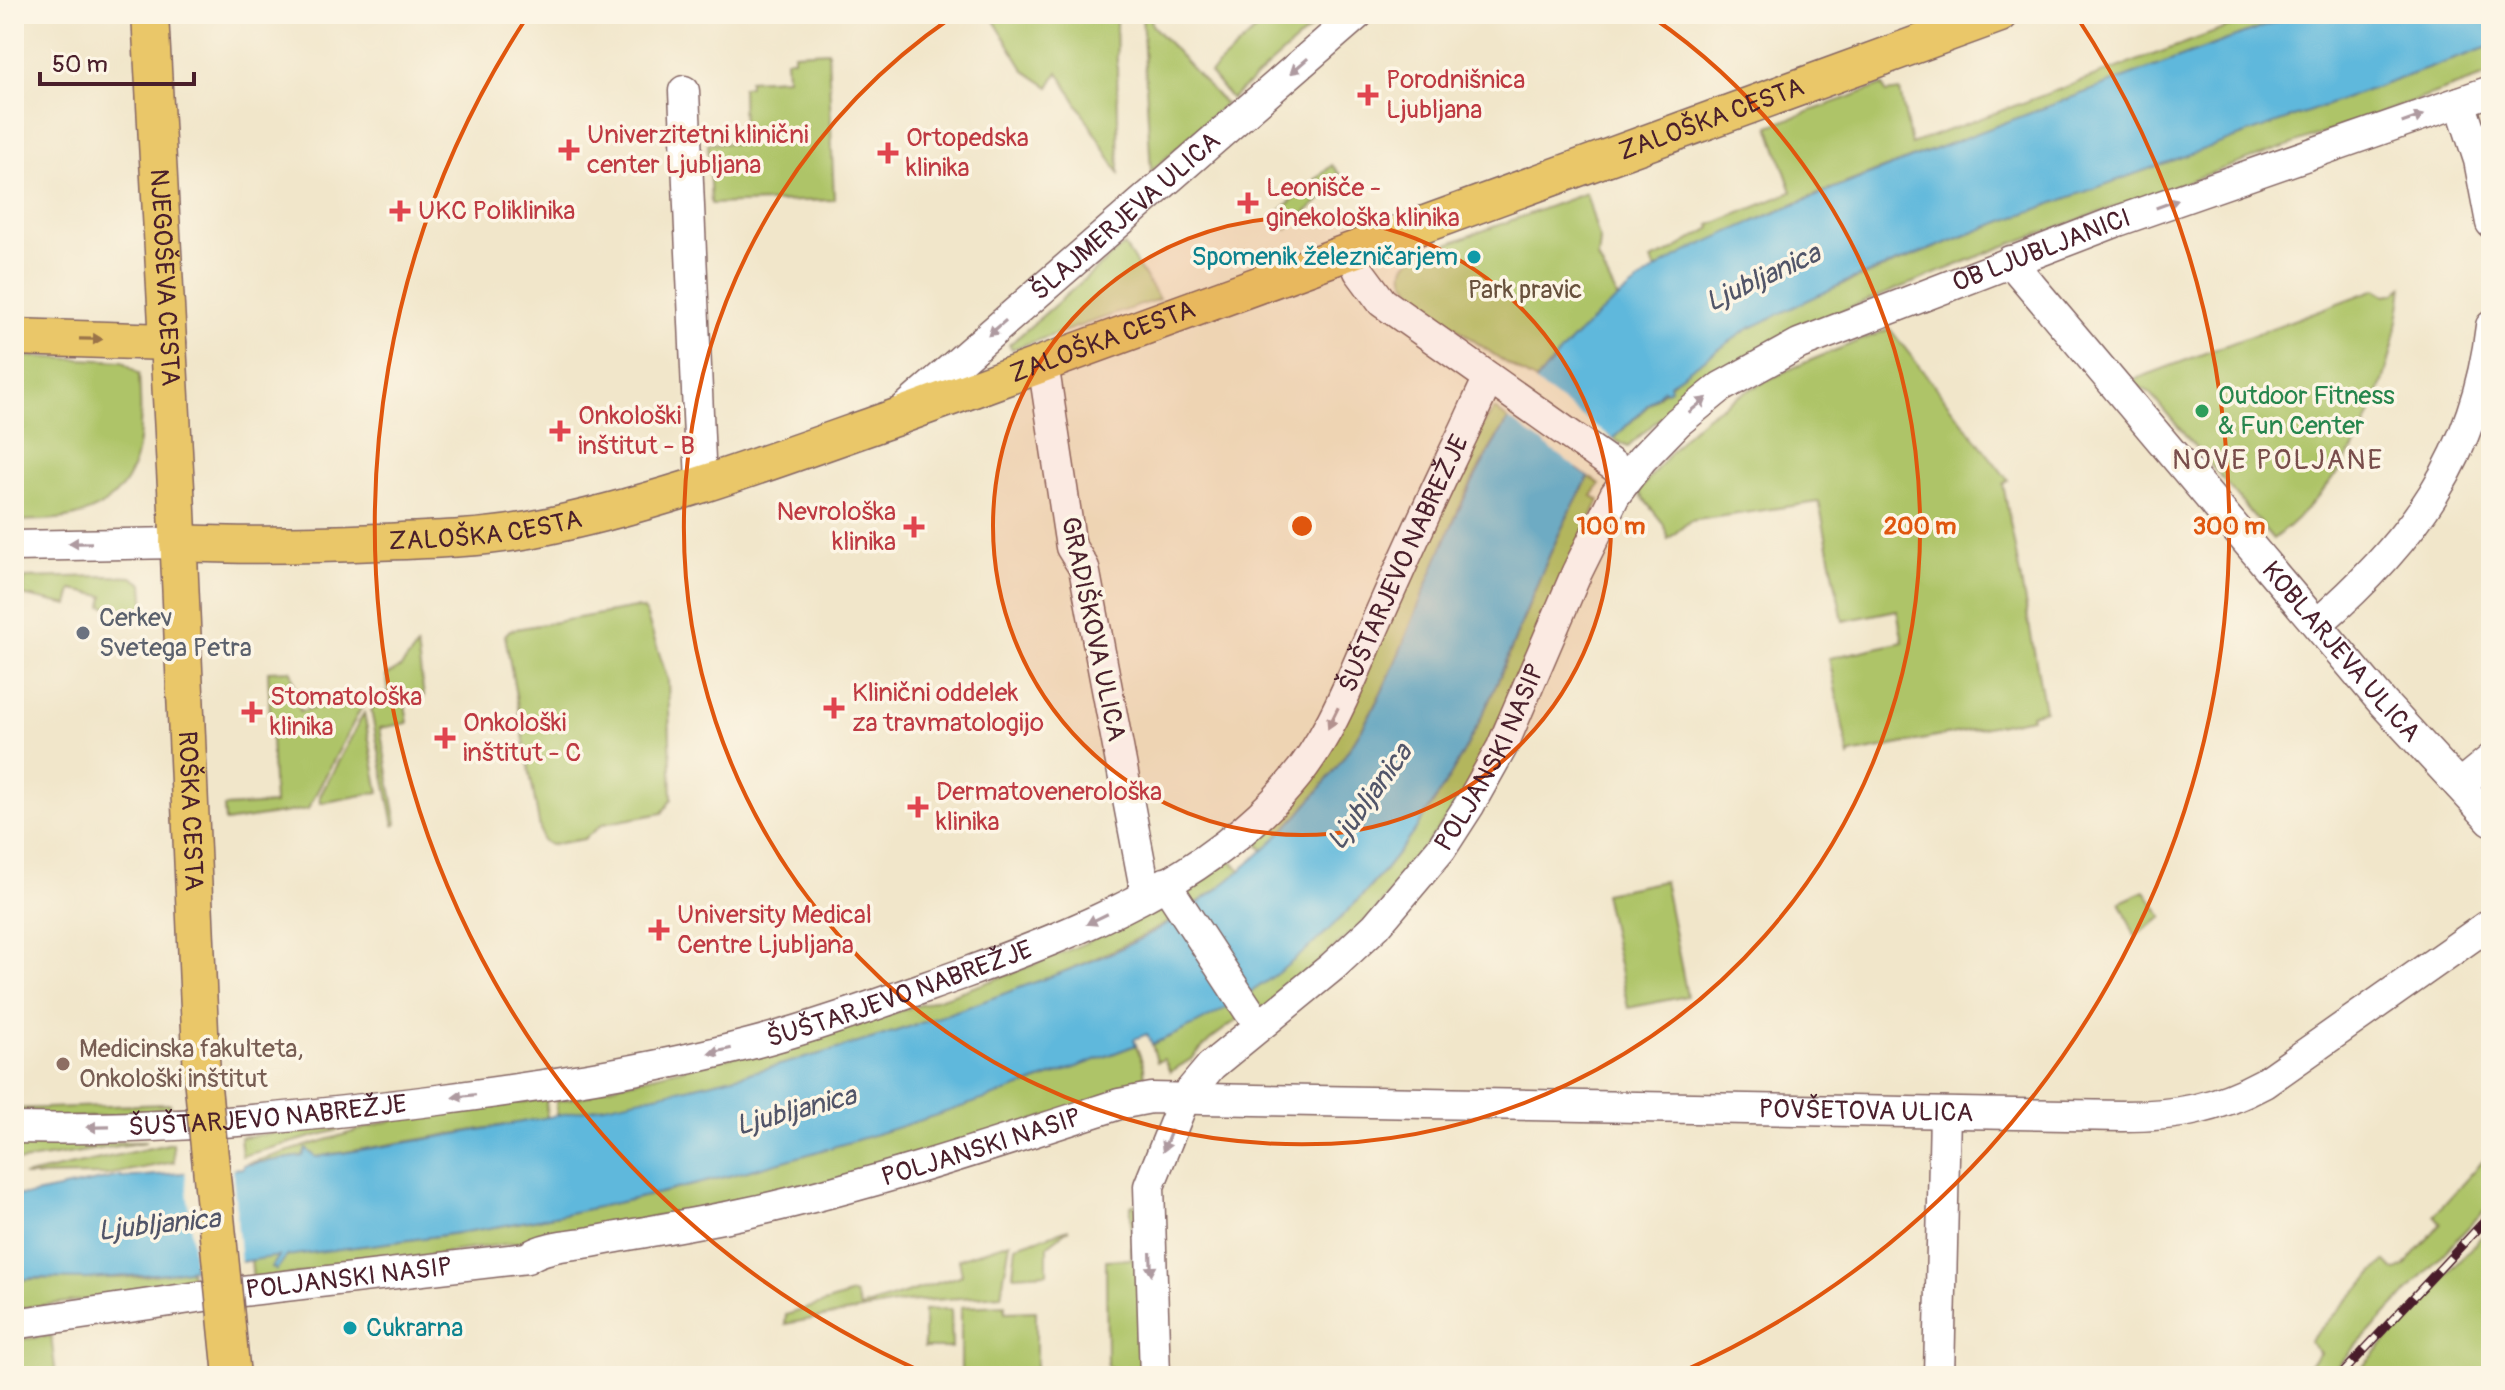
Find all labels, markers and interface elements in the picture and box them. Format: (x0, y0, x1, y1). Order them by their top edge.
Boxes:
scale bar (40, 36, 194, 86)
text: 50 m (52, 50, 108, 79)
one-way arrow (1290, 56, 1309, 74)
place label: Porodnišnica Ljubljana (1386, 64, 1525, 126)
street label: ZALOŠKA CESTA (1614, 71, 1808, 168)
marker: Porodnišnica Ljubljana (1357, 84, 1379, 106)
one-way arrow (2401, 112, 2425, 124)
place label: Univerzitetni klinični center Ljubljana (587, 119, 809, 181)
place label: Ortopedska klinika (906, 122, 1029, 184)
street label: ŠLAJMERJEVA ULICA (1024, 125, 1227, 307)
marker: Univerzitetni klinični center Ljubljana (558, 139, 580, 161)
marker: Ortopedska klinika (877, 142, 899, 164)
street label: NJEGOŠEVA CESTA (143, 168, 186, 387)
place label: Leonišče - ginekološka klinika (1266, 172, 1460, 234)
marker: Leonišče - ginekološka klinika (1237, 192, 1259, 214)
place label: UKC Poliklinika (418, 195, 575, 227)
one-way arrow (2155, 197, 2179, 210)
marker: UKC Poliklinika (389, 200, 411, 222)
street label: OB LJUBLJANICI (1948, 202, 2135, 299)
water label: Ljubljanica (1700, 235, 1828, 320)
place label: Spomenik železničarjem (1191, 241, 1458, 273)
marker: Spomenik železničarjem (1465, 248, 1483, 266)
park label: Park pravic (1468, 274, 1582, 306)
street label: ZALOŠKA CESTA (1006, 293, 1200, 390)
one-way arrow (988, 319, 1008, 336)
one-way arrow (79, 332, 104, 345)
place label: Outdoor Fitness & Fun Center (2218, 380, 2395, 442)
one-way arrow (1688, 397, 1708, 414)
place label: Onkološki inštitut - B (578, 400, 695, 462)
marker: Outdoor Fitness & Fun Center (2193, 402, 2211, 420)
marker: Onkološki inštitut - B (549, 420, 571, 442)
street label: ŠUŠTARJEVO NABREŽJE (1331, 430, 1476, 697)
district label: NOVE POLJANE (2172, 443, 2384, 478)
place label: Nevrološka klinika (776, 496, 896, 558)
street label: ZALOŠKA CESTA (388, 503, 585, 558)
centre of rings (1288, 512, 1316, 540)
text: 100 m (1577, 512, 1645, 541)
text: 200 m (1884, 512, 1956, 541)
text: 300 m (2193, 512, 2265, 541)
street label: GRADIŠKOVA ULICA (1054, 514, 1133, 744)
marker: Nevrološka klinika (903, 516, 925, 538)
one-way arrow (67, 537, 92, 549)
street label: KOBLARJEVA ULICA (2255, 555, 2427, 749)
place label: Cerkev Svetega Petra (99, 602, 252, 664)
marker: Cerkev Svetega Petra (74, 624, 92, 642)
street label: POLJANSKI NASIP (1428, 659, 1552, 857)
place label: Klinični oddelek za travmatologijo (852, 677, 1044, 739)
place label: Stomatološka klinika (270, 681, 422, 743)
marker: Klinični oddelek za travmatologijo (823, 697, 845, 719)
marker: Stomatološka klinika (241, 701, 263, 723)
place label: Onkološki inštitut - C (463, 707, 581, 769)
one-way arrow (1326, 707, 1340, 730)
marker: Onkološki inštitut - C (434, 727, 456, 749)
street label: ROŠKA CESTA (171, 730, 210, 892)
water label: Ljubljanica (1320, 735, 1421, 857)
place label: Dermatovenerološka klinika (936, 776, 1162, 838)
marker: Dermatovenerološka klinika (907, 796, 929, 818)
place label: University Medical Centre Ljubljana (677, 899, 872, 961)
one-way arrow (1086, 912, 1109, 926)
marker: University Medical Centre Ljubljana (648, 919, 670, 941)
street label: ŠUŠTARJEVO NABREŽJE (763, 933, 1037, 1055)
place label: Medicinska fakulteta, Onkološki inštitut (79, 1033, 304, 1095)
one-way arrow (708, 1045, 733, 1057)
marker: Medicinska fakulteta, Onkološki inštitut (54, 1055, 72, 1073)
water label: Ljubljanica (732, 1078, 862, 1144)
street label: ŠUŠTARJEVO NABREŽJE (128, 1088, 408, 1143)
one-way arrow (452, 1090, 477, 1103)
street label: POVŠETOVA ULICA (1758, 1093, 1974, 1129)
street label: POLJANSKI NASIP (878, 1101, 1085, 1194)
one-way arrow (85, 1121, 110, 1133)
one-way arrow (1161, 1129, 1174, 1153)
water label: Ljubljanica (96, 1201, 224, 1249)
street label: POLJANSKI NASIP (244, 1251, 454, 1306)
one-way arrow (1145, 1252, 1158, 1277)
place label: Cukrarna (366, 1312, 463, 1344)
marker: Cukrarna (341, 1319, 359, 1337)

